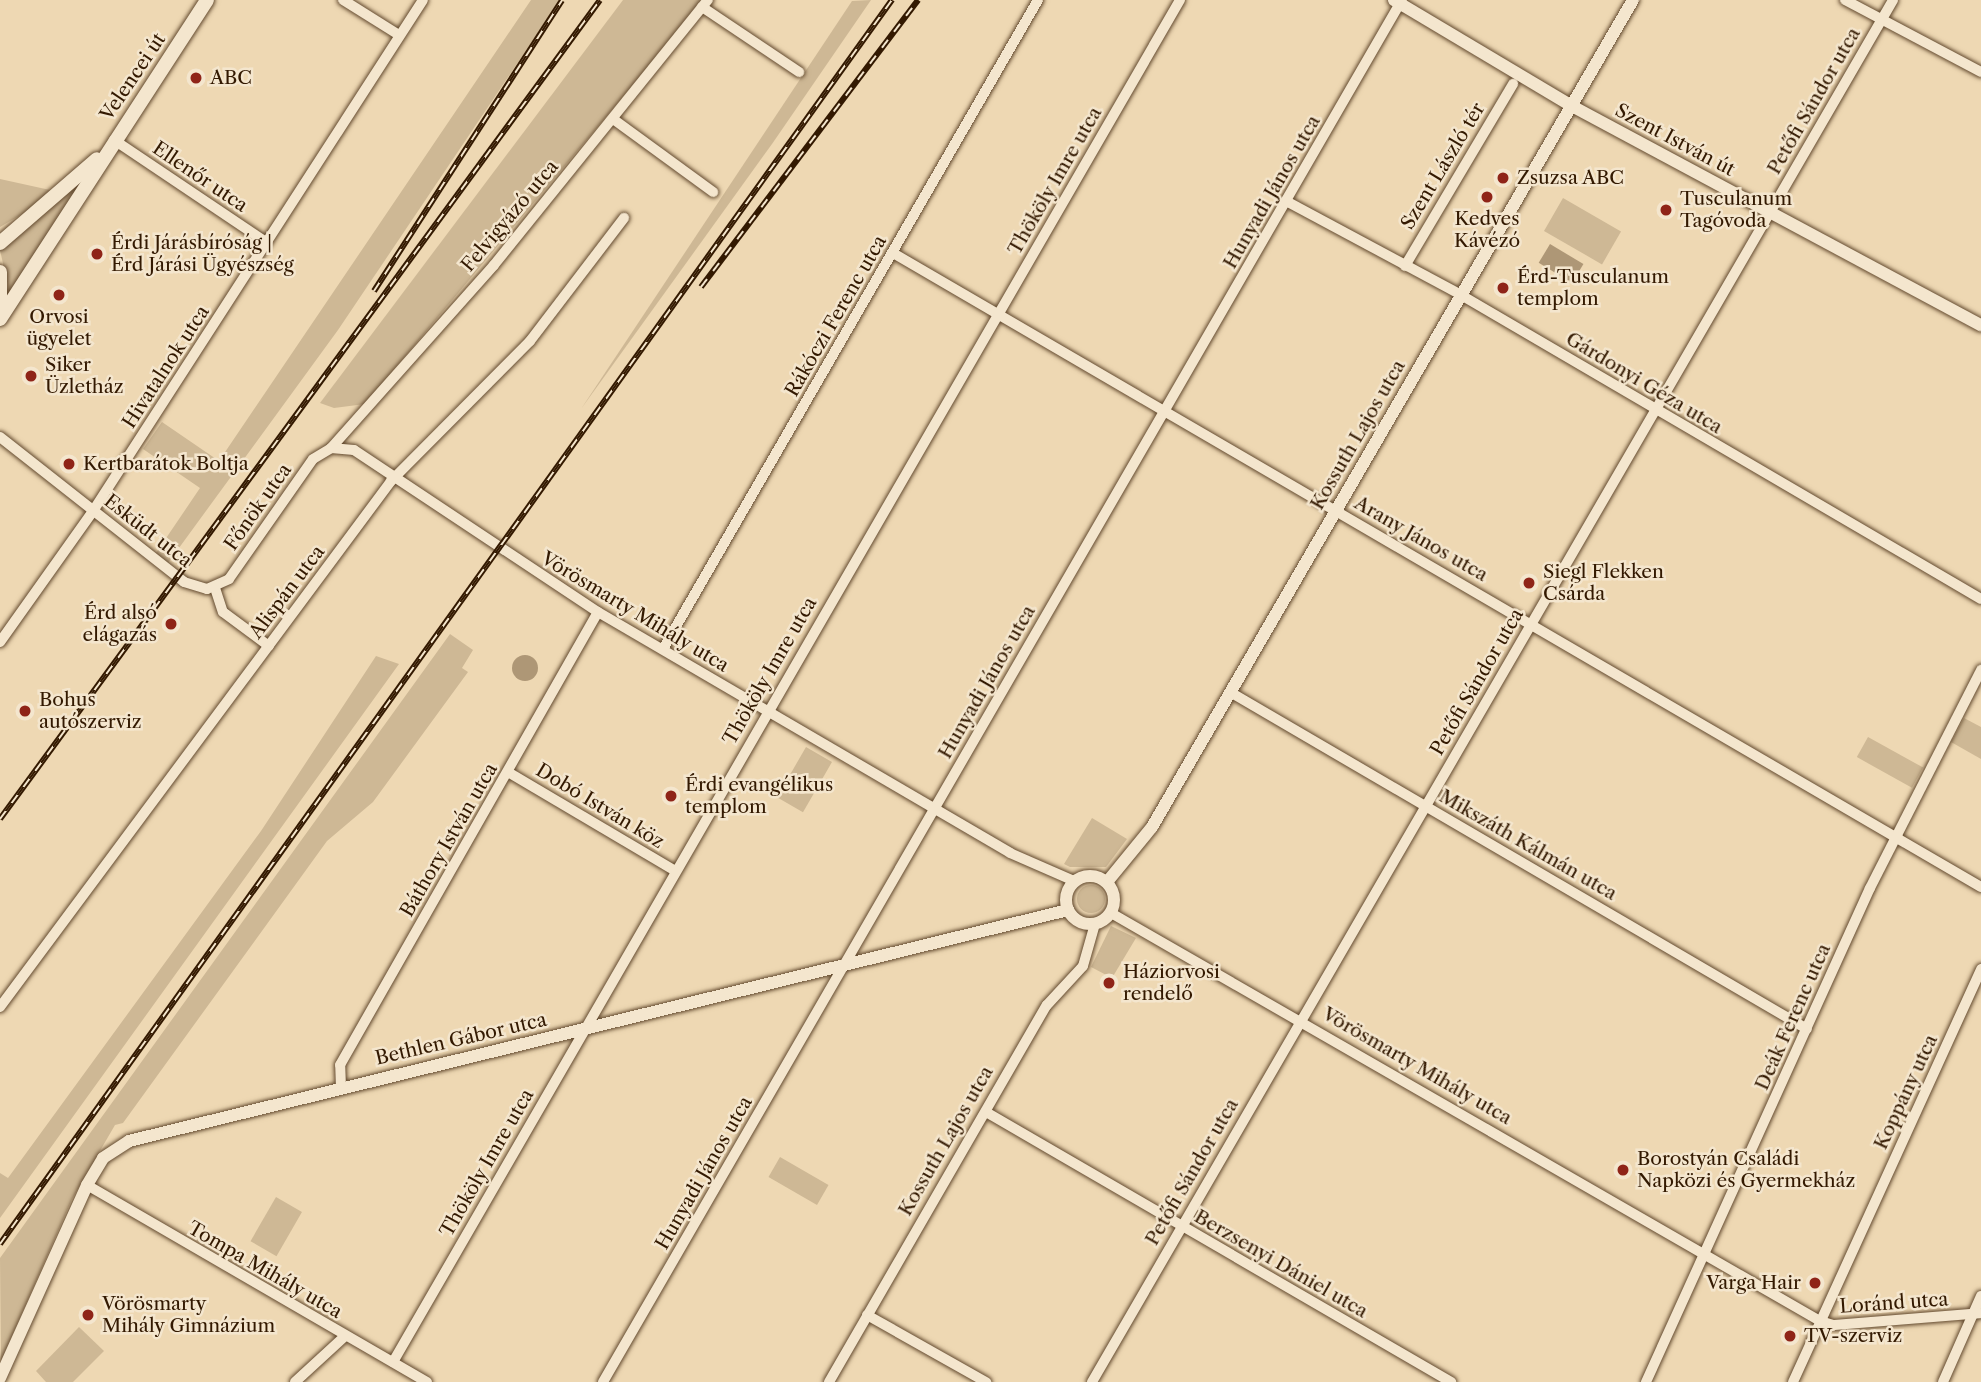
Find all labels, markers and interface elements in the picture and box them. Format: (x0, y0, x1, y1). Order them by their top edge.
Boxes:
street label: Petőfi Sándor utca (1763, 23, 1865, 179)
street label: Velencei út (95, 29, 171, 125)
place label: ABC (210, 67, 252, 89)
marker: ABC (188, 70, 204, 86)
street label: Szent László tér (1396, 99, 1490, 233)
street label: Szent István út (1611, 99, 1739, 181)
street label: Thököly Imre utca (1003, 103, 1107, 259)
street label: Hunyadi János utca (1219, 111, 1325, 273)
street label: Ellenőr utca (148, 137, 252, 217)
street label: Felvigyázó utca (457, 156, 563, 276)
place label: Zsuzsa ABC (1517, 167, 1625, 189)
marker: Zsuzsa ABC (1495, 170, 1511, 186)
place label: Tusculanum Tagóvoda (1680, 188, 1792, 232)
marker: Kedves Kávézó (1479, 189, 1495, 205)
marker: Tusculanum Tagóvoda (1658, 202, 1674, 218)
place label: Kedves Kávézó (1454, 208, 1520, 252)
street label: Rákóczi Ferenc utca (781, 231, 891, 401)
place label: Érdi Járásbíróság | Érd Járási Ügyészség (111, 232, 294, 276)
marker: Érdi Járásbíróság | Érd Járási Ügyészség (89, 246, 105, 262)
place label: Érd-Tusculanum templom (1517, 266, 1669, 310)
marker: Érd-Tusculanum templom (1495, 280, 1511, 296)
marker: Orvosi ügyelet (51, 287, 67, 303)
street label: Hivatalnok utca (118, 301, 214, 433)
place label: Orvosi ügyelet (26, 306, 92, 350)
street label: Gárdonyi Géza utca (1562, 327, 1726, 439)
place label: Siker Üzletház (45, 354, 124, 398)
street label: Kossuth Lajos utca (1306, 356, 1410, 514)
marker: Siker Üzletház (23, 368, 39, 384)
place label: Kertbarátok Boltja (83, 453, 249, 475)
marker: Kertbarátok Boltja (61, 456, 77, 472)
street label: Főnök utca (220, 459, 296, 555)
street label: Esküdt utca (99, 490, 197, 572)
street label: Arany János utca (1350, 491, 1492, 587)
street label: Alispán utca (245, 541, 329, 643)
street label: Vörösmarty Mihály utca (537, 547, 733, 677)
place label: Siegl Flekken Csárda (1543, 561, 1664, 605)
marker: Siegl Flekken Csárda (1521, 575, 1537, 591)
street label: Thököly Imre utca (718, 593, 822, 749)
street label: Hunyadi János utca (934, 601, 1040, 763)
place label: Érd alsó elágazás (83, 602, 157, 646)
street label: Petőfi Sándor utca (1426, 604, 1528, 760)
marker: Érd alsó elágazás (163, 616, 179, 632)
place label: Bohus autószerviz (39, 689, 142, 733)
marker: Bohus autószerviz (17, 703, 33, 719)
street label: Báthory István utca (396, 759, 502, 921)
street label: Dobó István köz (532, 759, 668, 853)
place label: Érdi evangélikus templom (685, 774, 833, 818)
street label: Mikszáth Kálmán utca (1435, 785, 1621, 905)
marker: Érdi evangélikus templom (663, 788, 679, 804)
street label: Deák Ferenc utca (1750, 940, 1836, 1094)
place label: Háziorvosi rendelő (1123, 961, 1220, 1005)
marker: Háziorvosi rendelő (1101, 975, 1117, 991)
street label: Vörösmarty Mihály utca (1318, 1002, 1516, 1130)
street label: Bethlen Gábor utca (373, 1008, 549, 1070)
street label: Koppány utca (1869, 1031, 1943, 1153)
street label: Kossuth Lajos utca (894, 1062, 998, 1220)
street label: Thököly Imre utca (435, 1085, 539, 1241)
street label: Hunyadi János utca (651, 1092, 757, 1254)
street label: Petőfi Sándor utca (1141, 1094, 1243, 1250)
place label: Borostyán Családi Napközi és Gyermekház (1637, 1148, 1855, 1192)
marker: Borostyán Családi Napközi és Gyermekház (1615, 1162, 1631, 1178)
street label: Berzsenyi Dániel utca (1190, 1205, 1372, 1323)
street label: Tompa Mihály utca (184, 1216, 346, 1324)
place label: Varga Hair (1706, 1272, 1801, 1294)
marker: Varga Hair (1807, 1275, 1823, 1291)
street label: Loránd utca (1839, 1288, 1949, 1318)
place label: Vörösmarty Mihály Gimnázium (102, 1293, 276, 1337)
marker: Vörösmarty Mihály Gimnázium (80, 1307, 96, 1323)
place label: TV-szerviz (1804, 1325, 1902, 1347)
marker: TV-szerviz (1782, 1328, 1798, 1344)

